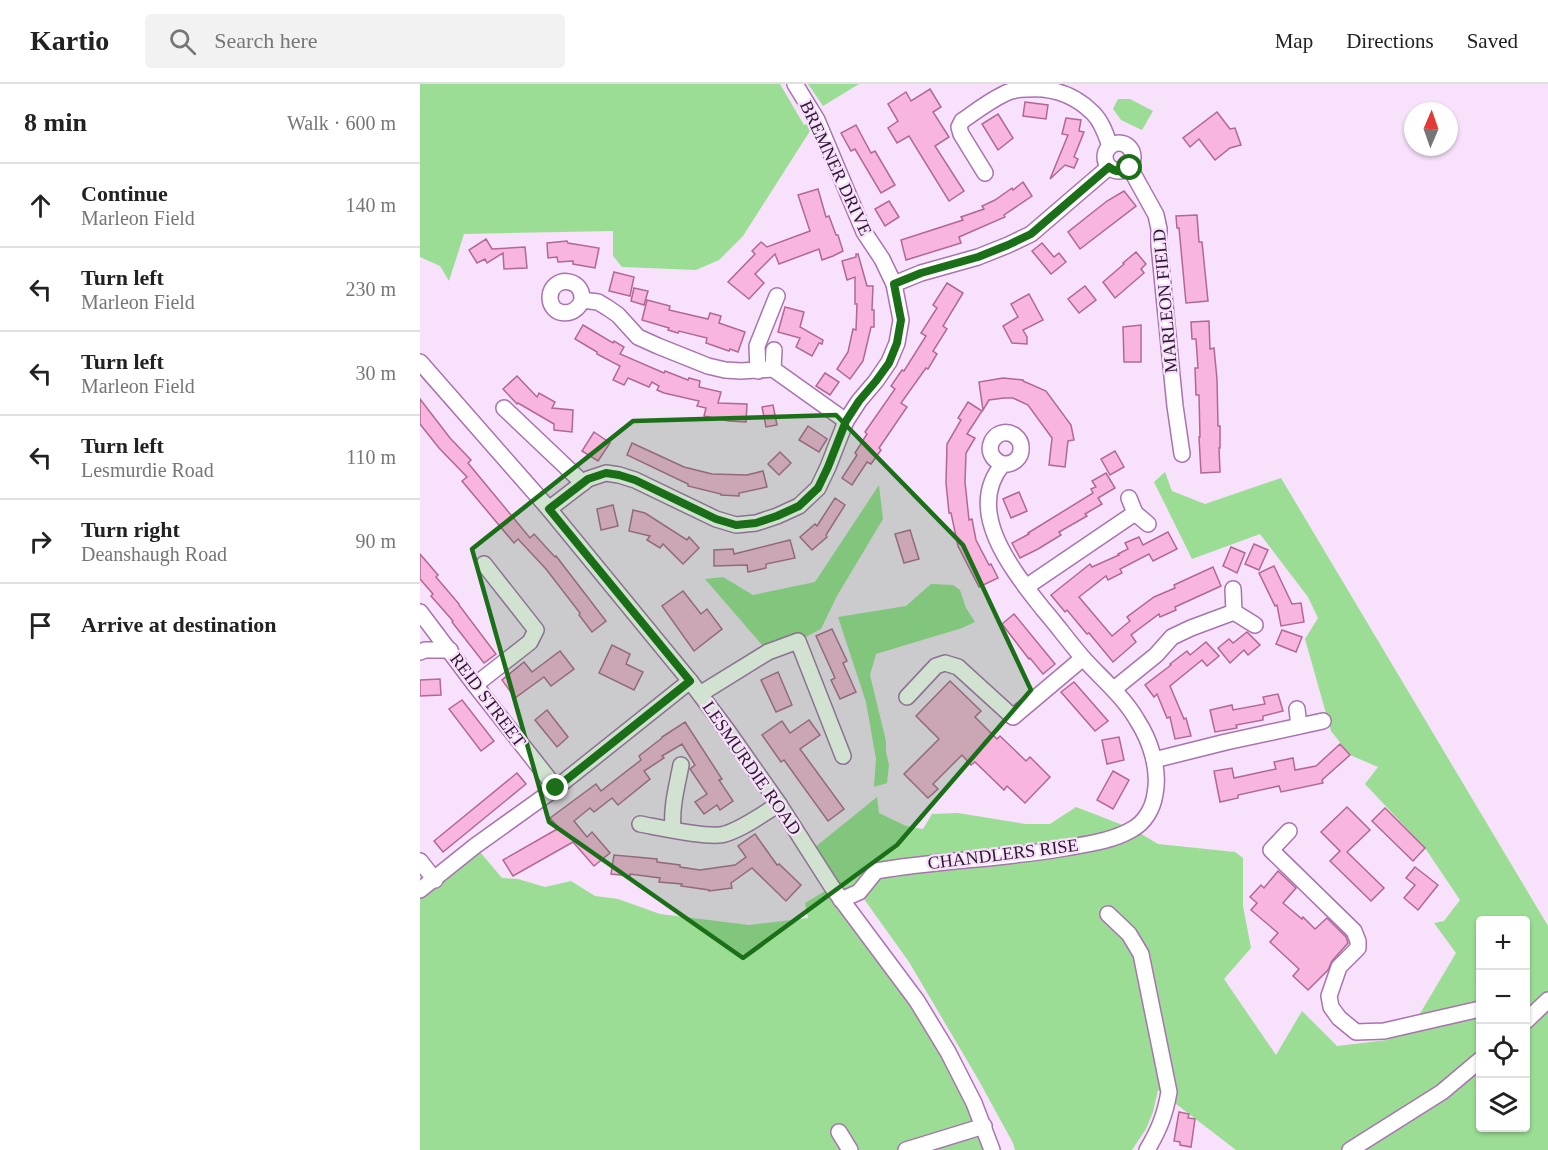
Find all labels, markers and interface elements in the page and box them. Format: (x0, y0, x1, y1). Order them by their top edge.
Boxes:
search box (145, 14, 565, 68)
text: Kartio (30, 25, 109, 56)
icon: search (166, 25, 199, 58)
text: Search here (214, 28, 318, 53)
text: Map (1275, 29, 1313, 53)
text: Directions (1346, 29, 1434, 53)
text: Saved (1467, 29, 1518, 53)
street label: BREMNER DRIVE (796, 97, 876, 239)
north arrow (1404, 102, 1458, 156)
text: 8 min (24, 108, 87, 137)
text: Walk · 600 m (287, 112, 396, 134)
route start (1116, 154, 1142, 180)
text: Continue (81, 181, 168, 206)
icon: ahead (24, 189, 57, 222)
text: 140 m (345, 194, 396, 216)
text: Marleon Field (81, 207, 195, 229)
street label: MARLEON FIELD (1149, 228, 1181, 374)
text: Turn left (81, 265, 164, 290)
icon: left (24, 273, 57, 306)
text: 230 m (345, 278, 396, 300)
text: Marleon Field (81, 291, 195, 313)
text: Turn left (81, 349, 164, 374)
icon: left (24, 357, 57, 390)
text: 30 m (355, 362, 396, 384)
text: Marleon Field (81, 375, 195, 397)
text: Turn left (81, 433, 164, 458)
icon: left (24, 441, 57, 474)
text: 110 m (346, 446, 396, 468)
text: Lesmurdie Road (81, 459, 214, 481)
text: Turn right (81, 517, 180, 542)
icon: right (24, 525, 57, 558)
text: 90 m (355, 530, 396, 552)
text: Deanshaugh Road (81, 543, 227, 565)
icon: arrive (24, 609, 57, 642)
text: Arrive at destination (81, 612, 277, 637)
street label: REID STREET (446, 649, 530, 751)
street label: LESMURDIE ROAD (698, 697, 806, 839)
route end (542, 774, 568, 800)
street label: CHANDLERS RISE (927, 835, 1079, 873)
map controls (1476, 916, 1530, 1132)
button: + (1476, 916, 1530, 970)
button: − (1476, 970, 1530, 1024)
button: locate (1476, 1024, 1530, 1078)
button: layers (1476, 1078, 1530, 1132)

